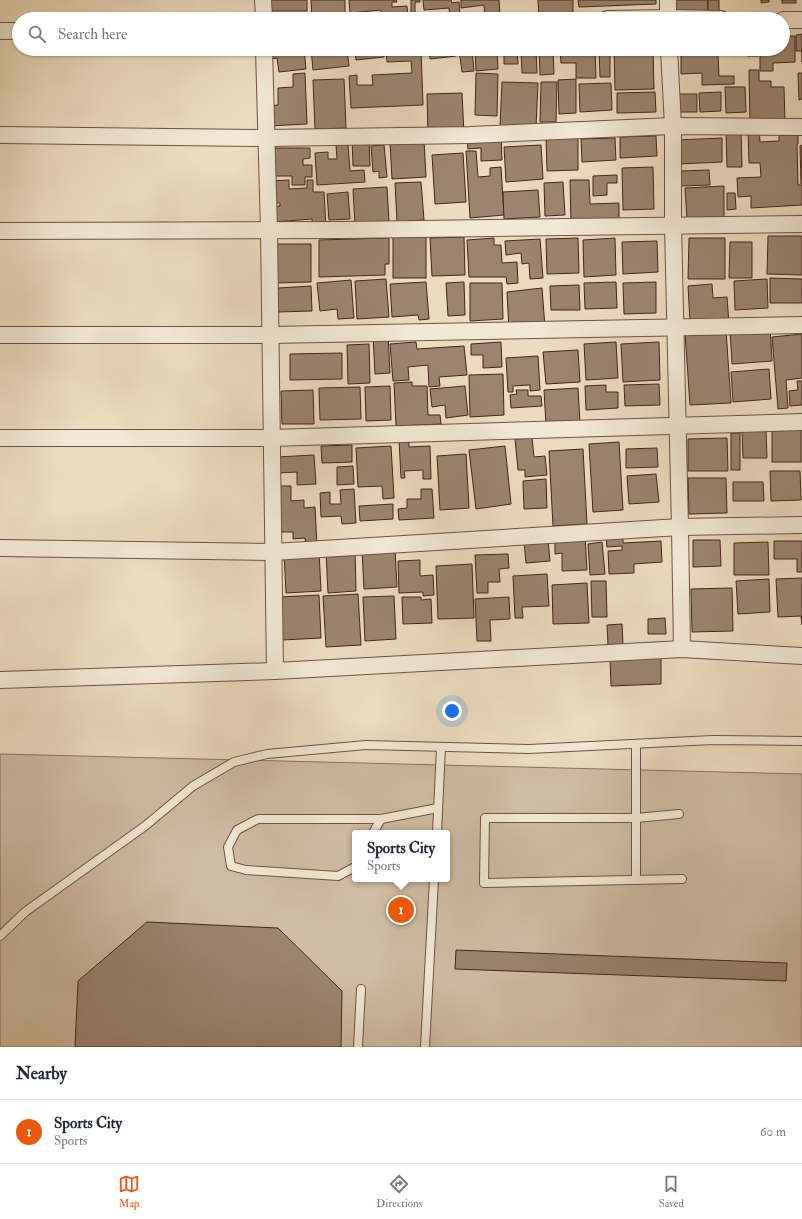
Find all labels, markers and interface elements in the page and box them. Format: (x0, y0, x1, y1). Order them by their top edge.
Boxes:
search box (12, 12, 790, 56)
icon: search (26, 23, 48, 45)
text: Search here (58, 25, 127, 44)
your location (442, 701, 462, 721)
popup (352, 830, 450, 882)
text: Sports City (367, 839, 435, 858)
text: Sports (367, 858, 401, 874)
pin: 1 (388, 895, 414, 925)
text: Nearby (16, 1063, 67, 1084)
text: Sports City (54, 1114, 122, 1133)
text: 1 (27, 1124, 31, 1140)
text: 60 m (760, 1124, 786, 1140)
text: Sports (54, 1133, 88, 1149)
tab: Map (118, 1173, 140, 1210)
tab: Directions (376, 1173, 423, 1210)
tab: Saved (659, 1173, 684, 1210)

